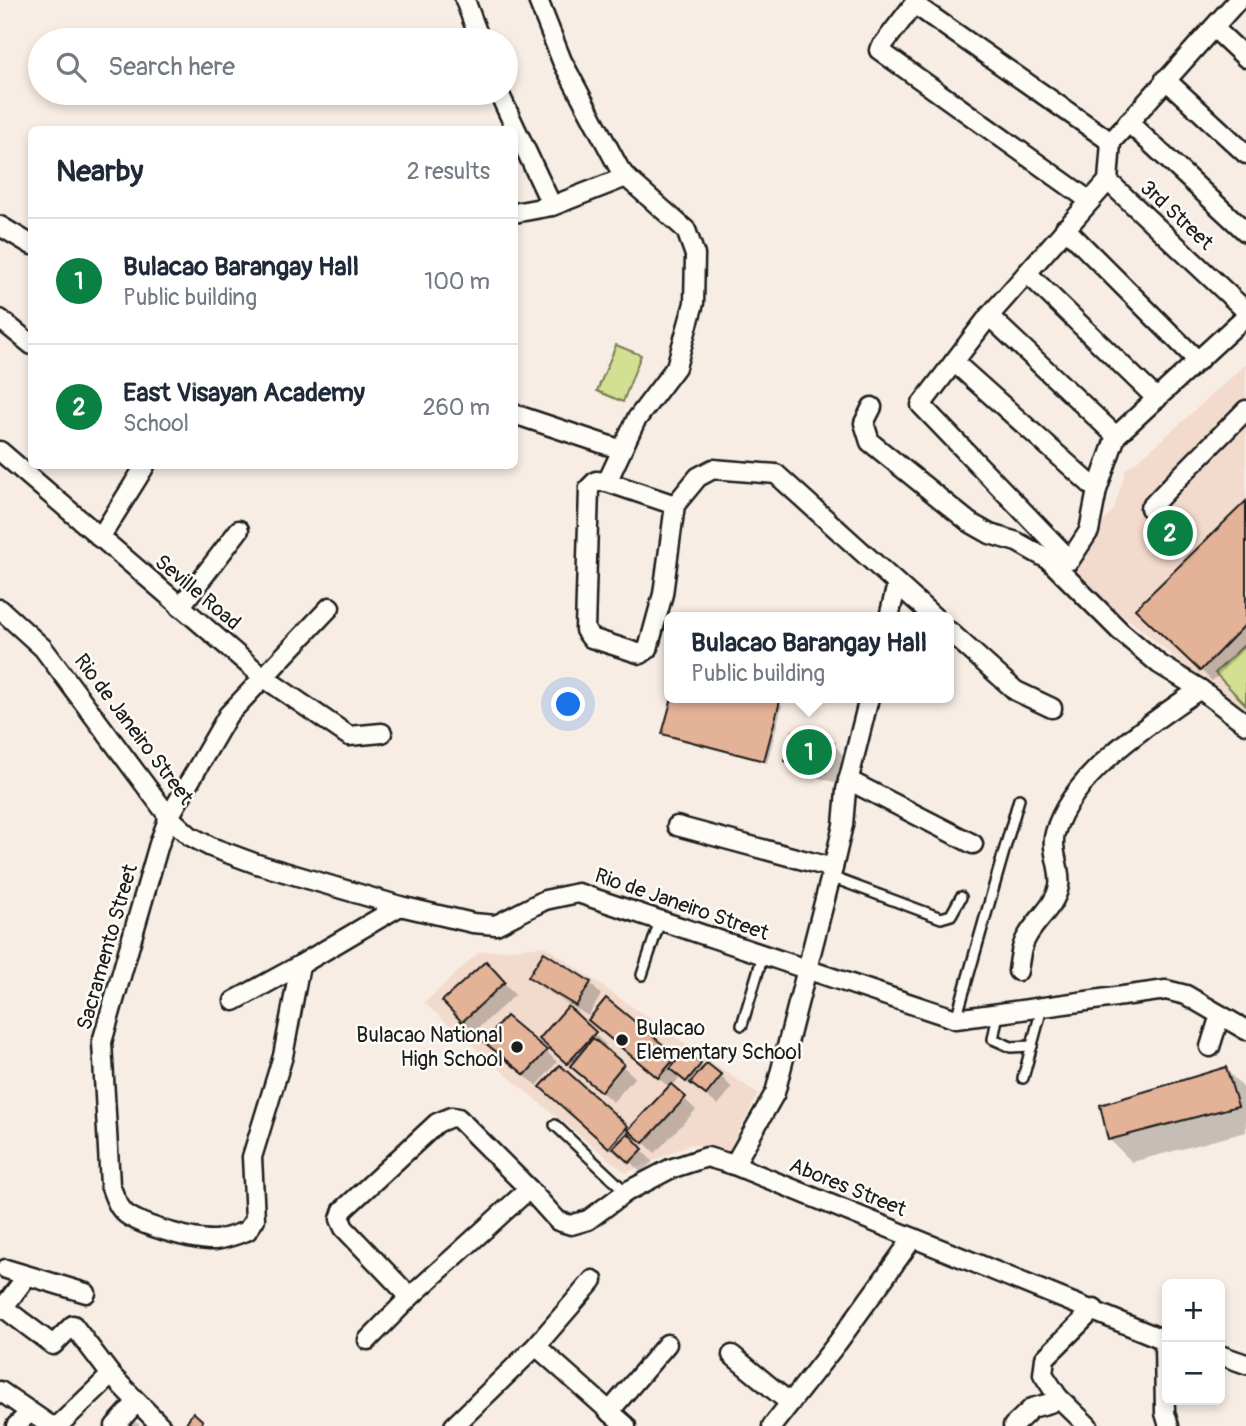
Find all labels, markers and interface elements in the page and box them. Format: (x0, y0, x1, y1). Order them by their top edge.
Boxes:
search box (28, 28, 518, 105)
icon: search (52, 48, 90, 86)
text: Search here (108, 51, 235, 83)
text: Nearby (56, 153, 143, 190)
text: 2 results (407, 157, 490, 186)
street label: 3rd Street (1134, 175, 1219, 256)
text: Bulacao Barangay Hall (123, 251, 359, 283)
text: 1 (75, 267, 84, 296)
text: 100 m (424, 267, 490, 296)
text: Public building (123, 283, 257, 312)
text: East Visayan Academy (123, 377, 365, 409)
text: 2 (73, 393, 85, 422)
text: 260 m (423, 393, 490, 422)
text: School (123, 409, 189, 438)
pin: 2 (1147, 507, 1193, 559)
street label: Seville Road (149, 549, 246, 636)
popup (664, 612, 954, 703)
text: Bulacao Barangay Hall (691, 627, 927, 659)
street label: Rio de Janeiro Street (68, 648, 200, 811)
text: Public building (691, 659, 825, 688)
your location (551, 687, 585, 721)
pin: 1 (786, 726, 832, 778)
street label: Sacramento Street (71, 861, 144, 1033)
street label: Rio de Janeiro Street (591, 862, 773, 947)
place label: Bulacao Elementary School (636, 1015, 802, 1066)
place label: Bulacao National High School (356, 1022, 503, 1073)
marker: Bulacao Elementary School (614, 1032, 630, 1048)
marker: Bulacao National High School (509, 1039, 525, 1055)
street label: Abores Street (785, 1152, 911, 1223)
map controls (1162, 1279, 1225, 1405)
button: + (1162, 1279, 1225, 1342)
button: − (1162, 1342, 1225, 1405)

